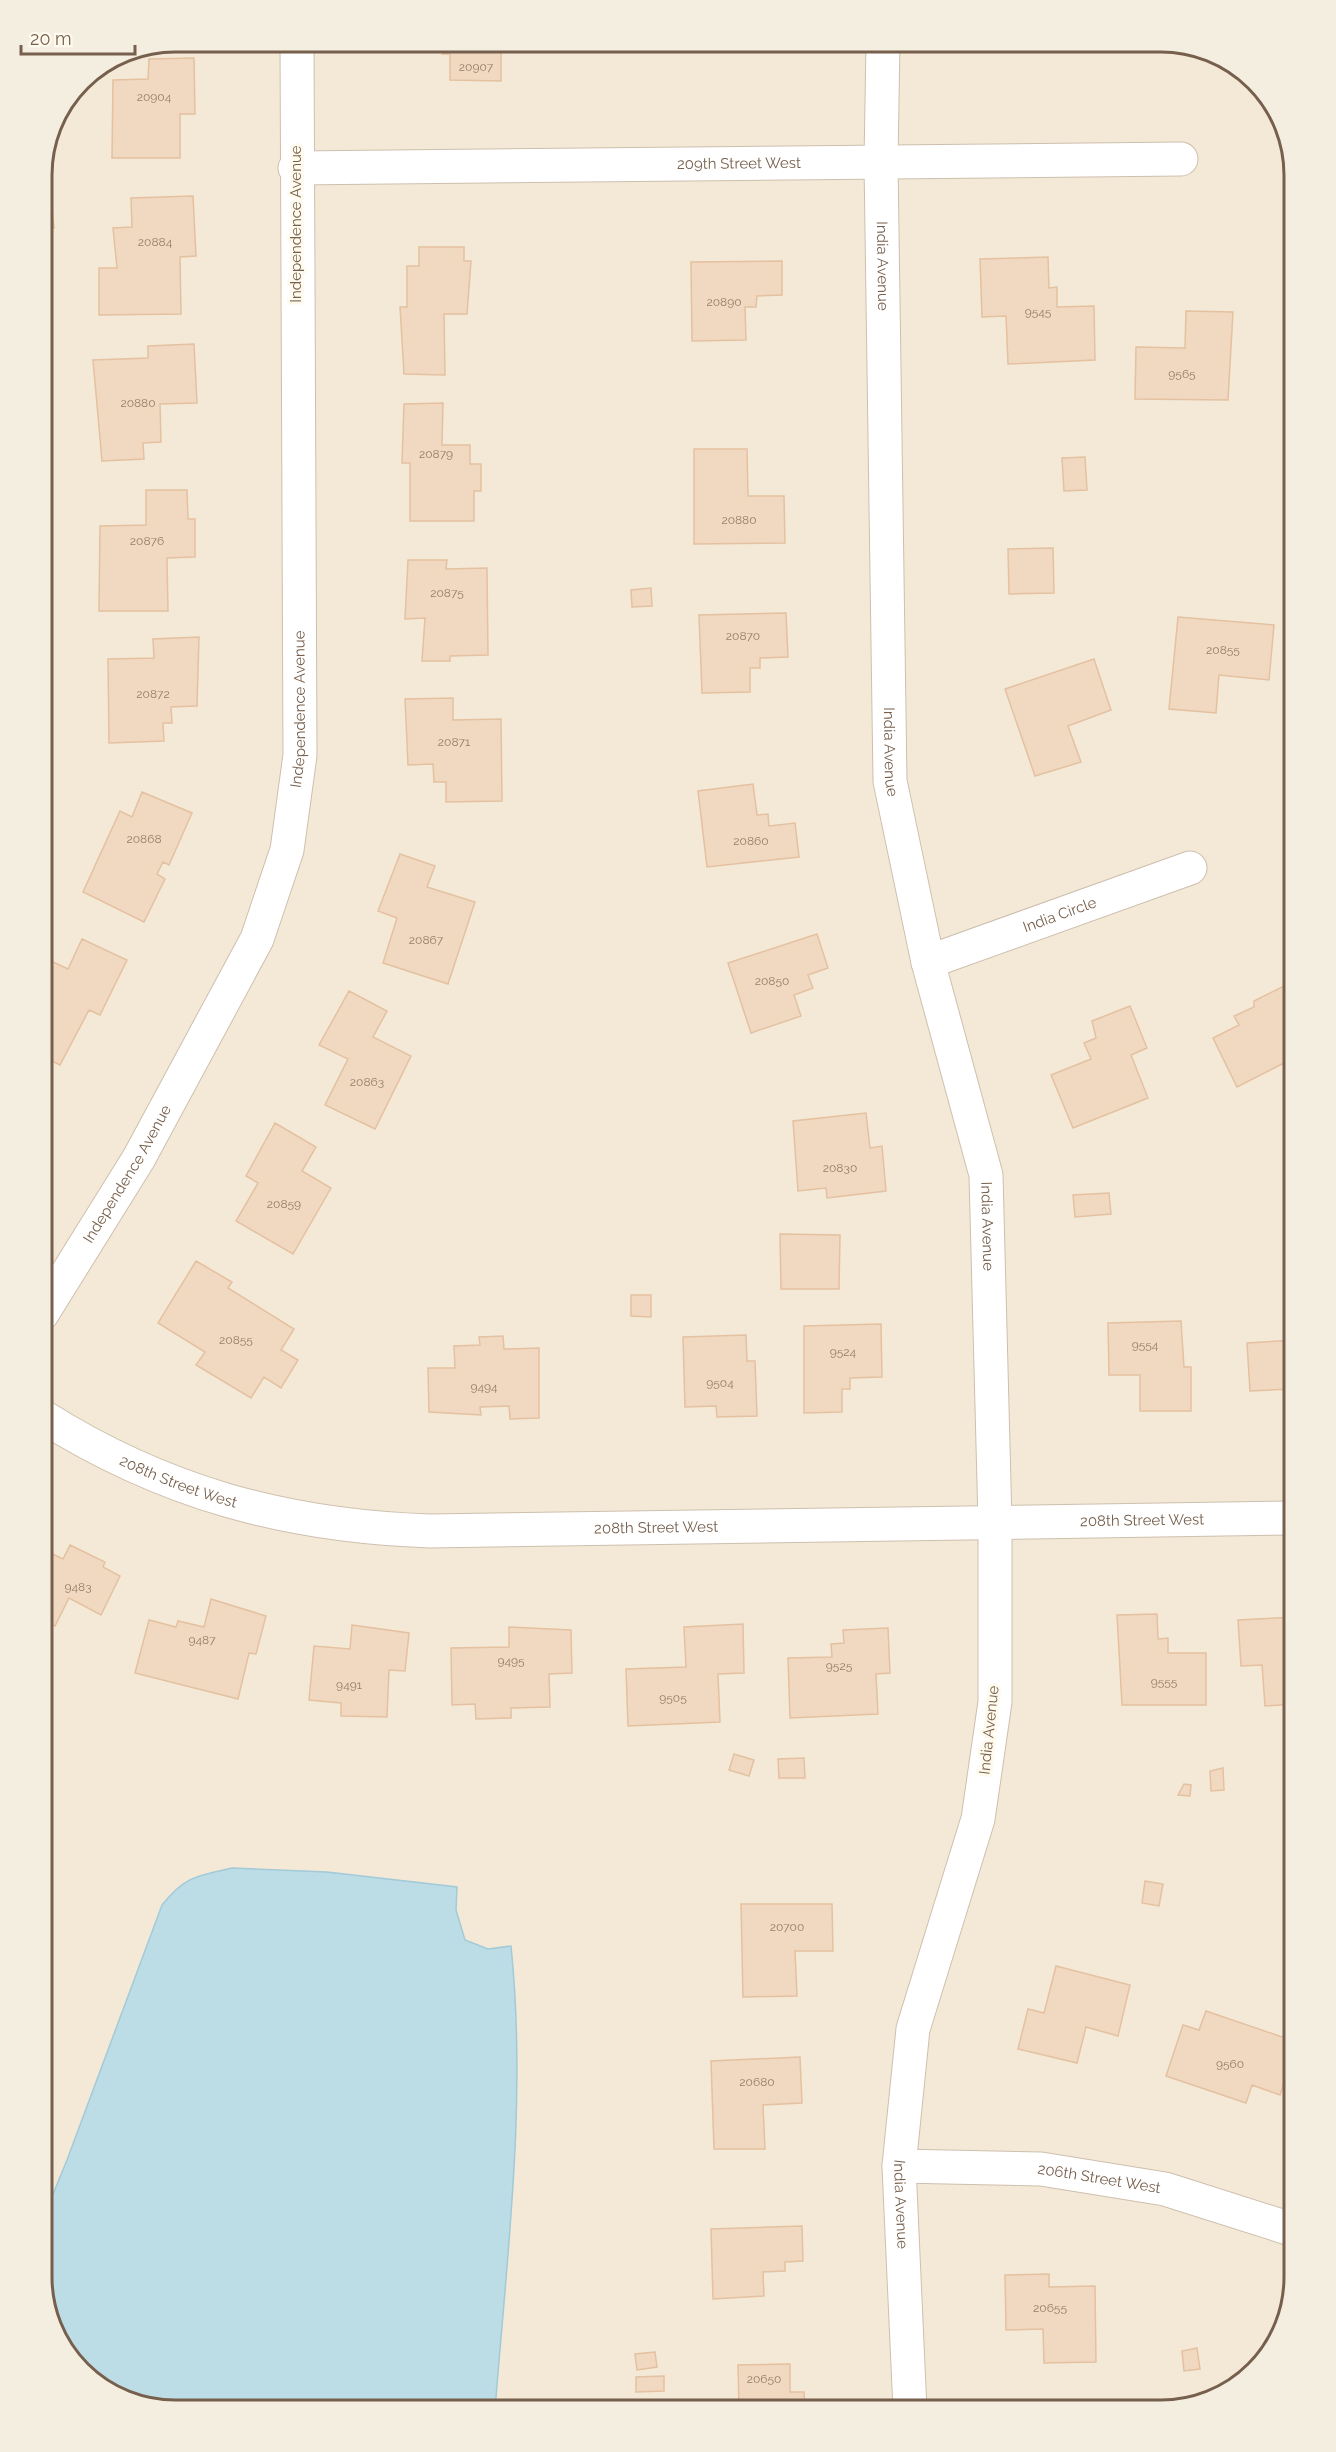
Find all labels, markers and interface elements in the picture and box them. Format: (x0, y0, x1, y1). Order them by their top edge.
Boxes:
scale bar (21, 18, 135, 56)
text: 20 m (30, 28, 72, 49)
house number: 20907 (459, 60, 494, 74)
house number: 20904 (137, 90, 172, 104)
street label: Independence Avenue (287, 145, 305, 303)
street label: 209th Street West (677, 154, 801, 173)
street label: India Avenue (873, 221, 892, 311)
house number: 20884 (138, 235, 173, 249)
house number: 20890 (706, 295, 742, 309)
house number: 9545 (1025, 305, 1052, 319)
house number: 9565 (1168, 367, 1196, 381)
house number: 20880 (120, 396, 156, 410)
house number: 20879 (419, 447, 453, 461)
house number: 20880 (721, 513, 757, 527)
house number: 20876 (130, 534, 164, 548)
house number: 20875 (430, 586, 464, 600)
house number: 20870 (726, 629, 760, 643)
street label: Independence Avenue (287, 630, 309, 789)
house number: 20855 (1206, 643, 1240, 657)
house number: 20872 (136, 687, 170, 701)
street label: India Avenue (880, 707, 902, 798)
house number: 20871 (438, 735, 470, 749)
house number: 20868 (126, 832, 162, 846)
house number: 20860 (733, 834, 769, 848)
street label: India Circle (1021, 893, 1099, 936)
house number: 20867 (409, 933, 444, 947)
house number: 20850 (755, 974, 789, 988)
house number: 20863 (350, 1075, 384, 1089)
street label: Independence Avenue (79, 1102, 175, 1246)
house number: 20830 (823, 1161, 857, 1175)
street label: India Avenue (977, 1181, 997, 1271)
house number: 20859 (267, 1197, 301, 1211)
house number: 20855 (219, 1333, 253, 1347)
house number: 9554 (1132, 1338, 1159, 1352)
house number: 9524 (830, 1345, 857, 1359)
house number: 9504 (706, 1376, 734, 1390)
house number: 9494 (470, 1380, 498, 1394)
street label: 208th Street West (117, 1451, 239, 1512)
street label: 208th Street West (1080, 1510, 1204, 1530)
street label: 208th Street West (594, 1518, 718, 1538)
house number: 9483 (64, 1580, 92, 1594)
house number: 9487 (188, 1633, 216, 1647)
house number: 9495 (497, 1654, 525, 1668)
house number: 9525 (826, 1659, 853, 1673)
house number: 9555 (1151, 1675, 1178, 1689)
house number: 9491 (336, 1678, 362, 1692)
street label: India Avenue (975, 1684, 1003, 1775)
house number: 9505 (659, 1691, 687, 1705)
house number: 20700 (770, 1920, 804, 1934)
house number: 9560 (1216, 2057, 1244, 2071)
house number: 20680 (739, 2075, 775, 2089)
street label: India Avenue (890, 2159, 912, 2250)
street label: 206th Street West (1036, 2160, 1162, 2197)
house number: 20655 (1033, 2301, 1067, 2315)
house number: 20650 (747, 2372, 781, 2386)

